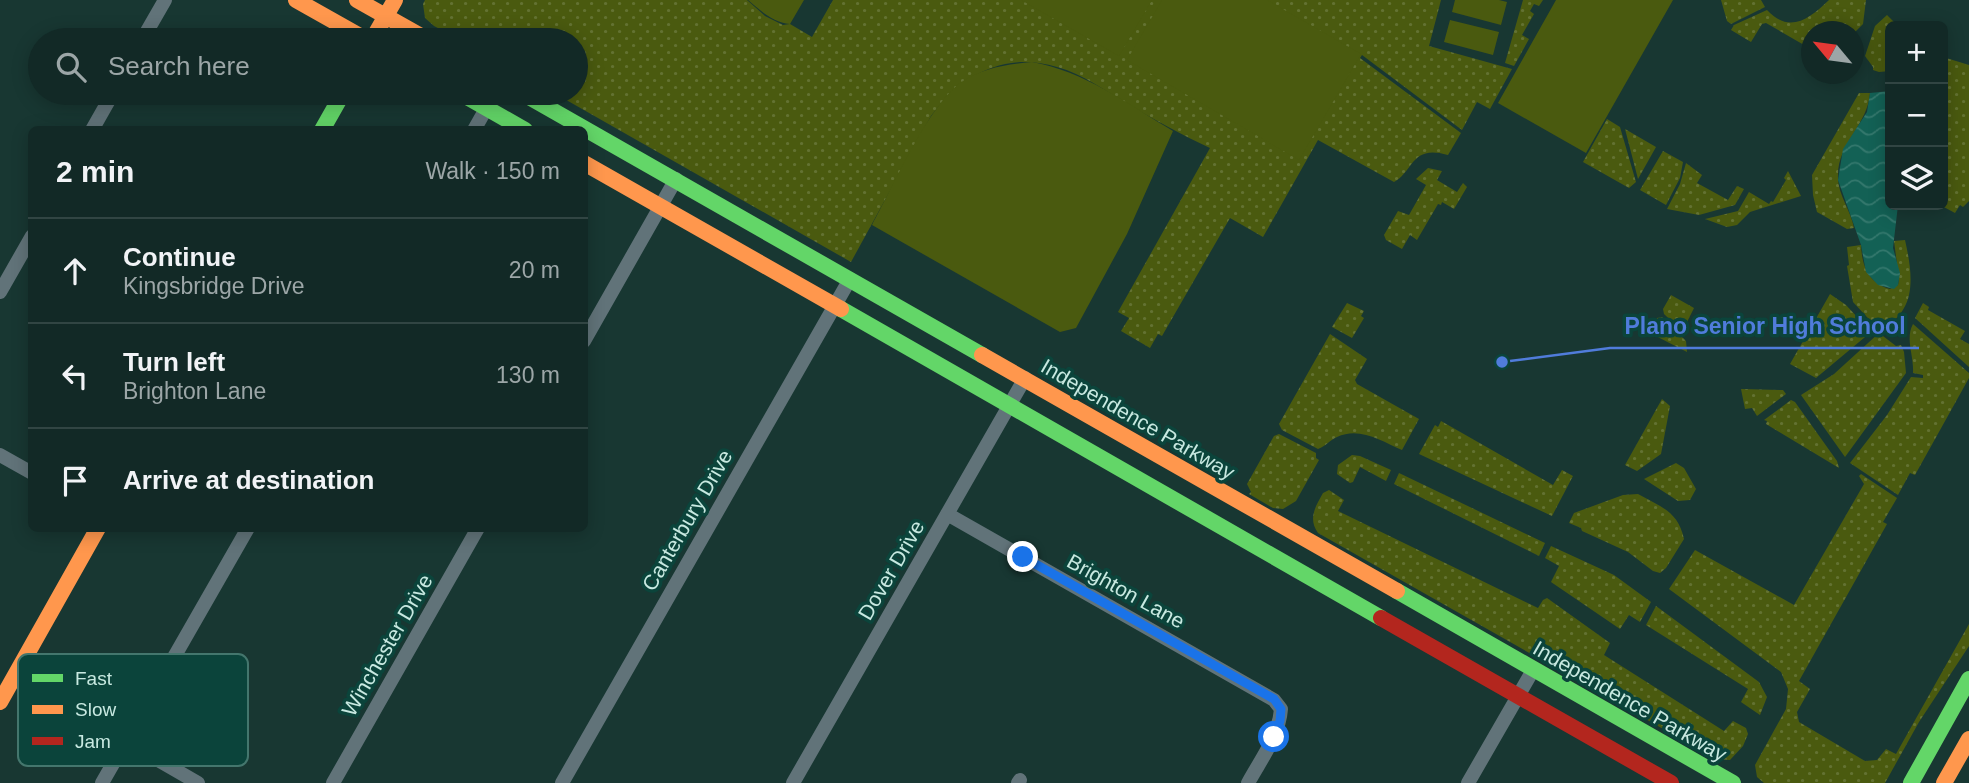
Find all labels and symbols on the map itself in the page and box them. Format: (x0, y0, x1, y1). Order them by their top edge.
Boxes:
north arrow (1801, 21, 1864, 84)
callout: Plano Senior High School (1610, 304, 1919, 348)
text: Plano Senior High School (1624, 313, 1906, 339)
street label: Independence Parkway (1037, 354, 1239, 484)
street label: Canterbury Drive (637, 446, 737, 594)
street label: Dover Drive (853, 516, 929, 624)
route end (1007, 541, 1038, 572)
street label: Brighton Lane (1063, 549, 1189, 633)
street label: Winchester Drive (337, 570, 437, 720)
street label: Independence Parkway (1529, 636, 1731, 766)
legend (18, 654, 248, 766)
text: Fast (75, 668, 113, 689)
text: Slow (75, 699, 116, 720)
route start (1258, 721, 1289, 752)
text: Jam (75, 731, 111, 752)

